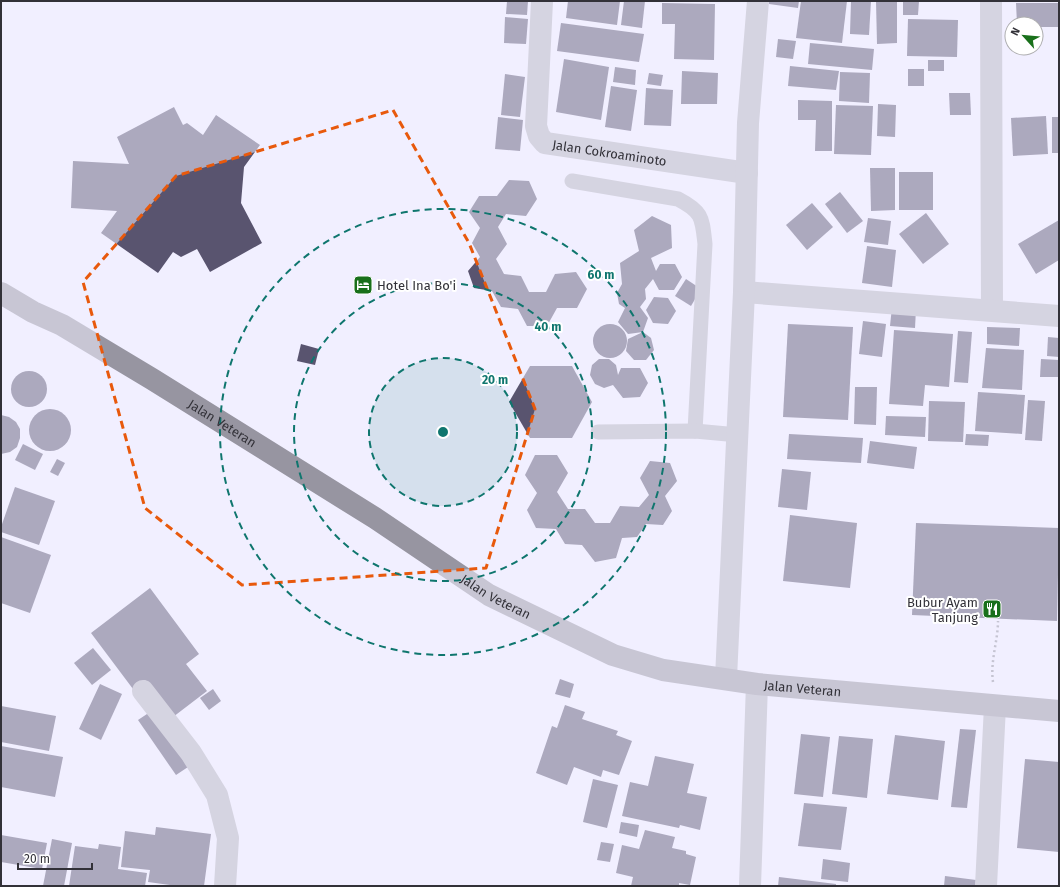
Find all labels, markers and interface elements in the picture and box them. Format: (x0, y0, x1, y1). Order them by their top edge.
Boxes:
north arrow (1004, 16, 1044, 56)
text: N (1008, 25, 1023, 38)
street label: Jalan Cokroaminoto (551, 137, 668, 168)
text: 60 m (588, 268, 614, 282)
hotel icon: Hotel Ina Bo'i (352, 274, 374, 296)
place label: Hotel Ina Bo'i (377, 278, 456, 293)
text: 40 m (535, 320, 561, 334)
text: 20 m (482, 373, 508, 387)
street label: Jalan Veteran (186, 396, 259, 450)
centre of rings (436, 425, 450, 439)
street label: Jalan Veteran (458, 571, 533, 622)
place label: Bubur Ayam Tanjung (907, 595, 978, 625)
restaurant icon: Bubur Ayam Tanjung (981, 598, 1003, 620)
street label: Jalan Veteran (763, 677, 842, 699)
scale bar (18, 845, 92, 871)
text: 20 m (24, 852, 50, 866)

